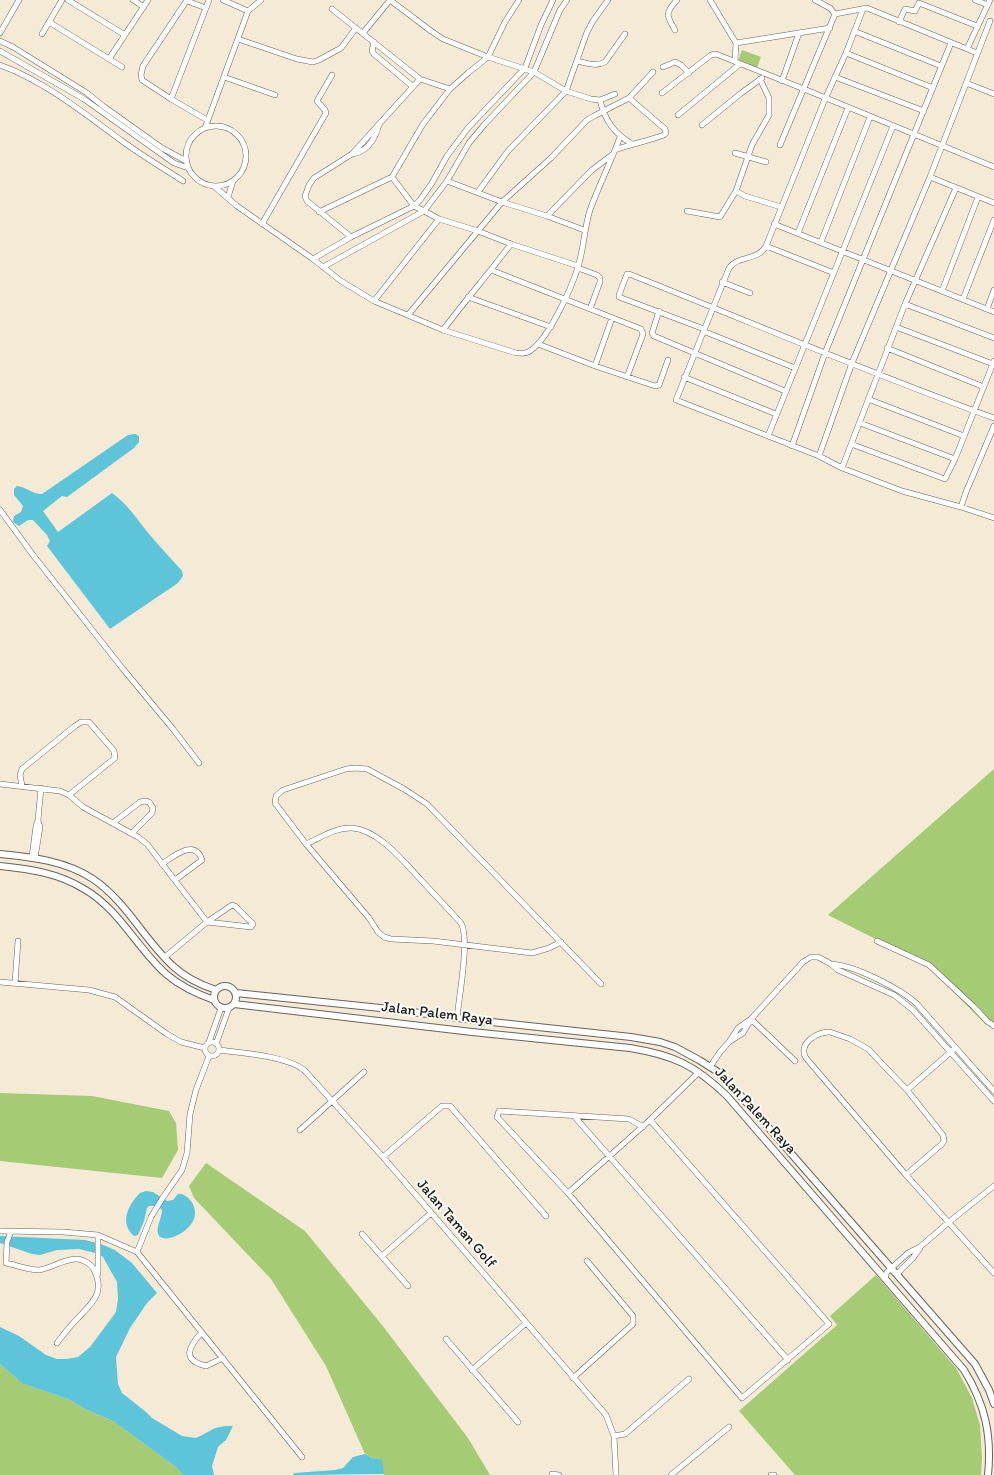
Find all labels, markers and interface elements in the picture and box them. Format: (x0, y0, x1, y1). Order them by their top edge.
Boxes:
street label: Jalan Palem Raya (380, 998, 494, 1030)
street label: Jalan Palem Raya (710, 1064, 800, 1158)
street label: Jalan Taman Golf (413, 1176, 499, 1272)

